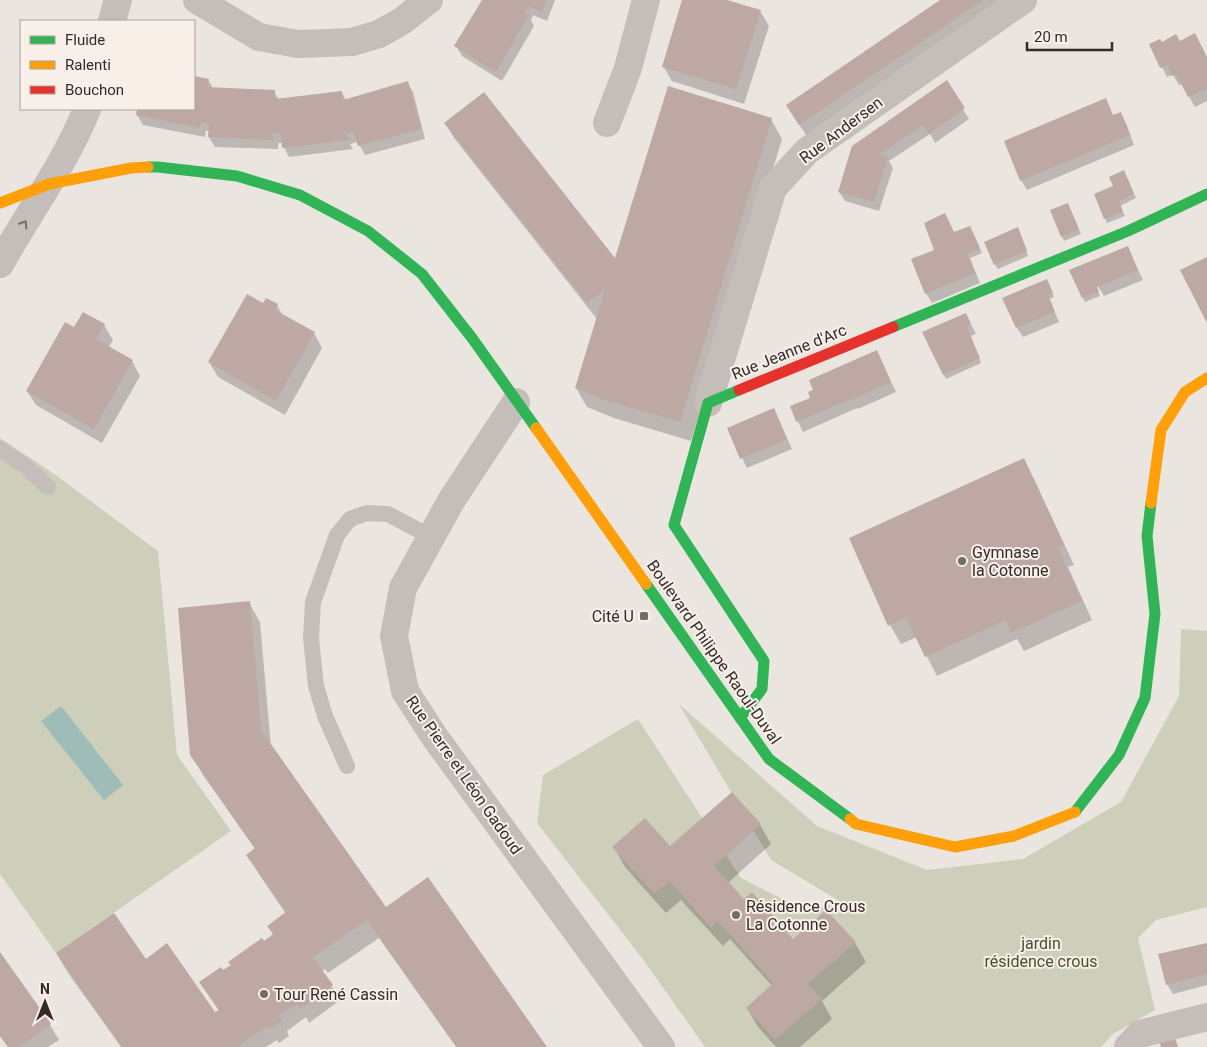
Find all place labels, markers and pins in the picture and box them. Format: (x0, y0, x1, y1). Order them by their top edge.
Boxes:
place label: Gymnase la Cotonne (972, 543, 1048, 580)
marker: Gymnase la Cotonne (956, 555, 968, 567)
place label: Cité U (592, 607, 634, 626)
marker: Cité U (638, 610, 650, 622)
place label: Résidence Crous La Cotonne (746, 897, 866, 934)
marker: Résidence Crous La Cotonne (730, 909, 742, 921)
place label: Tour René Cassin (274, 985, 398, 1004)
marker: Tour René Cassin (258, 988, 270, 1000)

